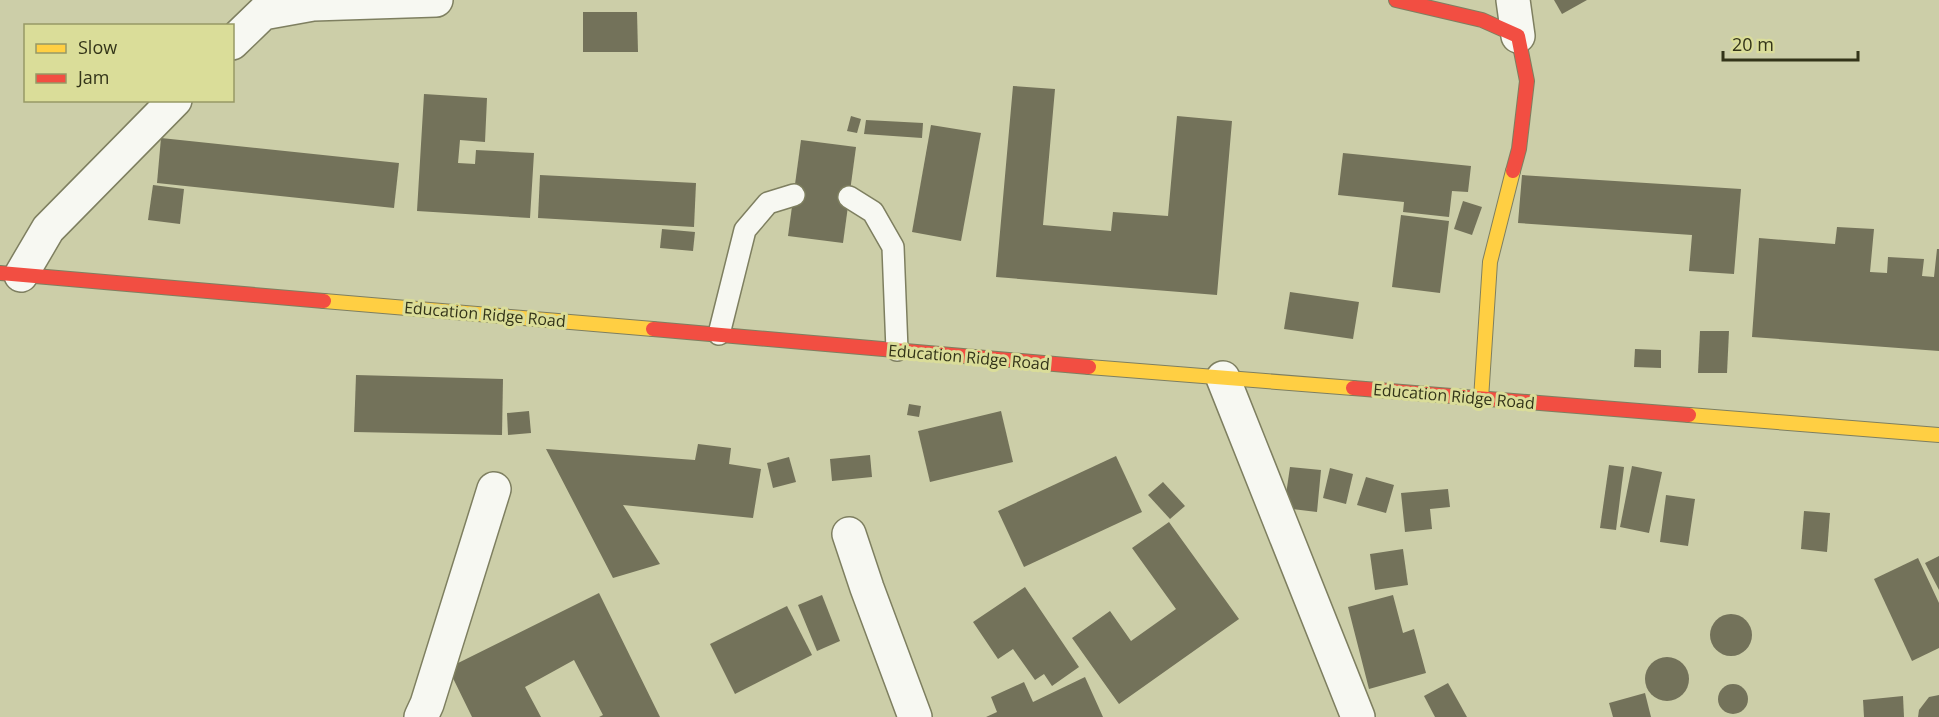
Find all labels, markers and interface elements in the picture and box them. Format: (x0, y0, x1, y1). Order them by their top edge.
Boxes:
legend (24, 24, 234, 102)
scale bar (1723, 24, 1858, 62)
text: 20 m (1732, 32, 1774, 56)
text: Slow (78, 35, 117, 59)
text: Jam (76, 65, 110, 89)
street label: Education Ridge Road (403, 296, 567, 332)
street label: Education Ridge Road (887, 339, 1051, 375)
street label: Education Ridge Road (1372, 378, 1536, 414)

